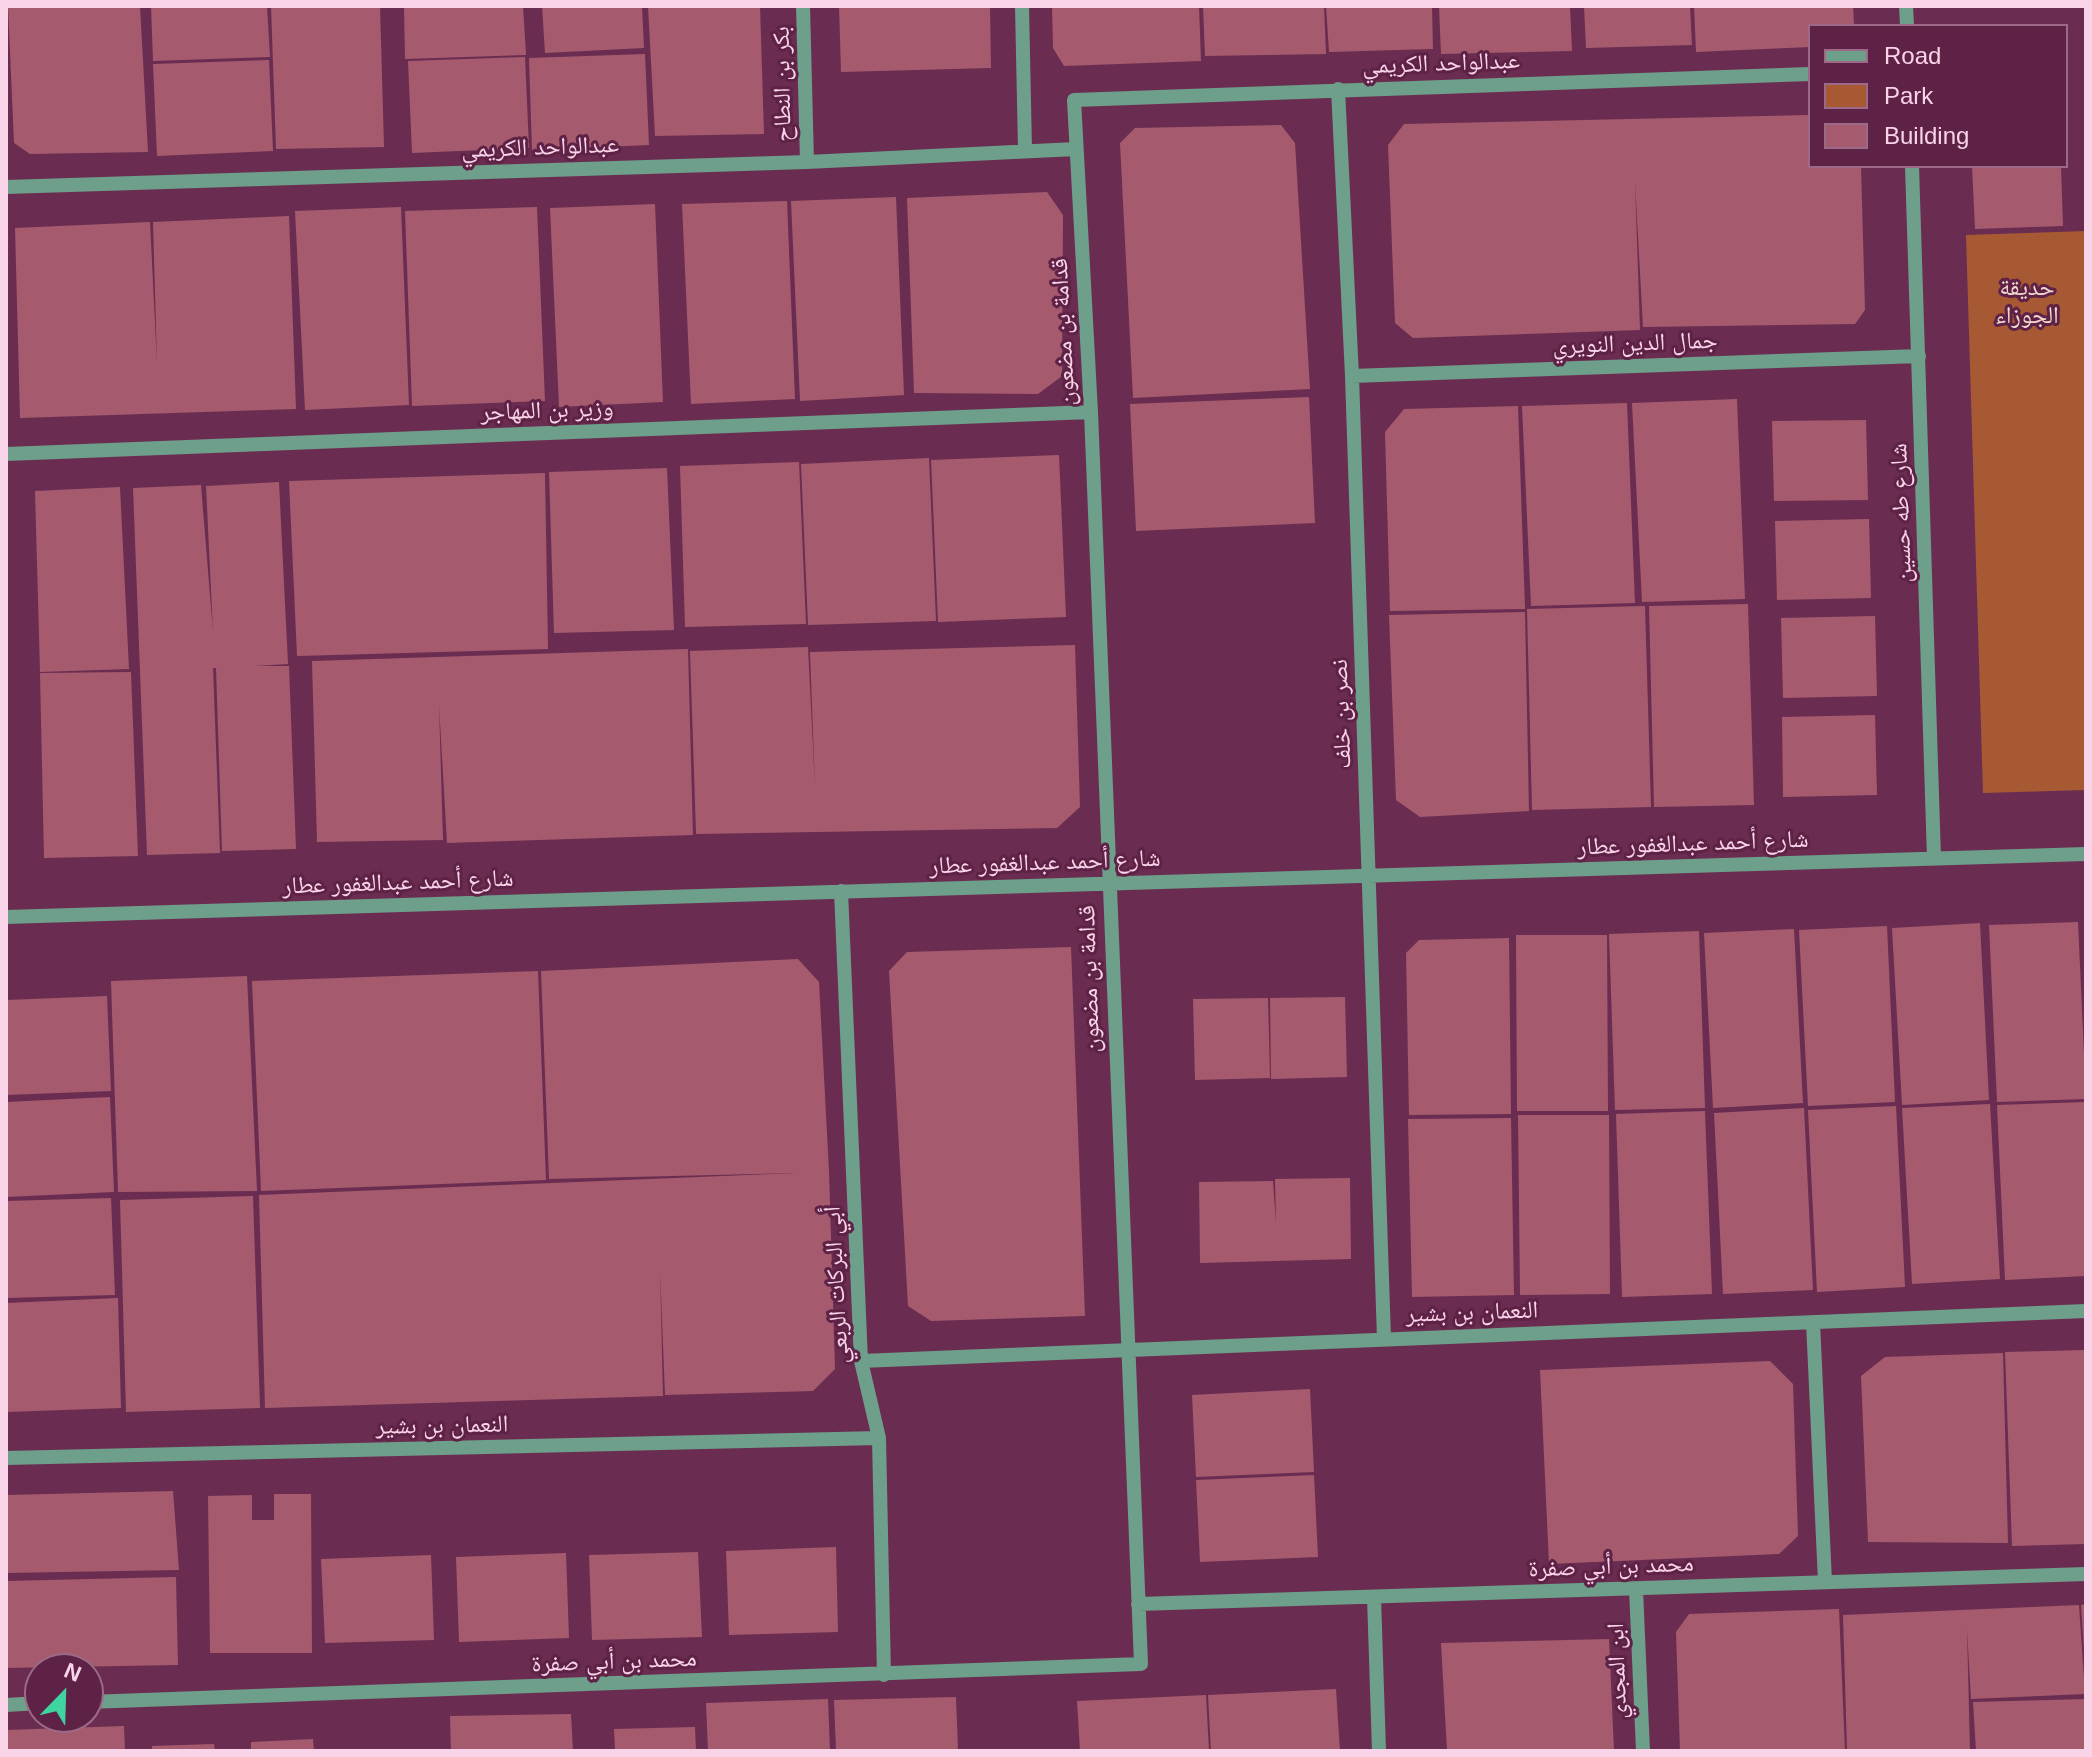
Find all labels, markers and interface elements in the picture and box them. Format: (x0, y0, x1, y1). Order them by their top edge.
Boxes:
legend (1808, 24, 2068, 168)
street label: بكر بن النطاح (768, 26, 798, 142)
text: Road (1884, 42, 1941, 69)
street label: عبدالواحد الكريمي (1362, 47, 1520, 81)
text: Park (1884, 82, 1933, 109)
text: Building (1884, 122, 1969, 149)
street label: عبدالواحد الكريمي (461, 131, 619, 165)
street label: قدامة بن مضعون (1046, 257, 1082, 407)
park label: حديقة الجوزاء (1995, 274, 2059, 330)
street label: جمال الدين النويري (1552, 327, 1718, 361)
street label: وزير بن المهاجر (480, 394, 614, 428)
street label: شارع طه حسين (1885, 443, 1919, 583)
street label: نصر بن خلف (1326, 659, 1358, 769)
street label: شارع أحمد عبدالغفور عطار (1577, 826, 1809, 862)
street label: شارع أحمد عبدالغفور عطار (929, 845, 1161, 881)
street label: شارع أحمد عبدالغفور عطار (282, 865, 514, 901)
street label: قدامة بن مضعون (1073, 905, 1107, 1053)
street label: أبي البركات الربعي (818, 1205, 856, 1365)
street label: النعمان بن بشير (1405, 1296, 1539, 1330)
street label: النعمان بن بشير (375, 1410, 509, 1442)
street label: محمد بن أبي صفرة (1528, 1550, 1694, 1584)
street label: ابن المجدي (1602, 1623, 1634, 1719)
street label: محمد بن أبي صفرة (531, 1645, 697, 1679)
north arrow (24, 1653, 104, 1733)
text: N (61, 1658, 85, 1687)

